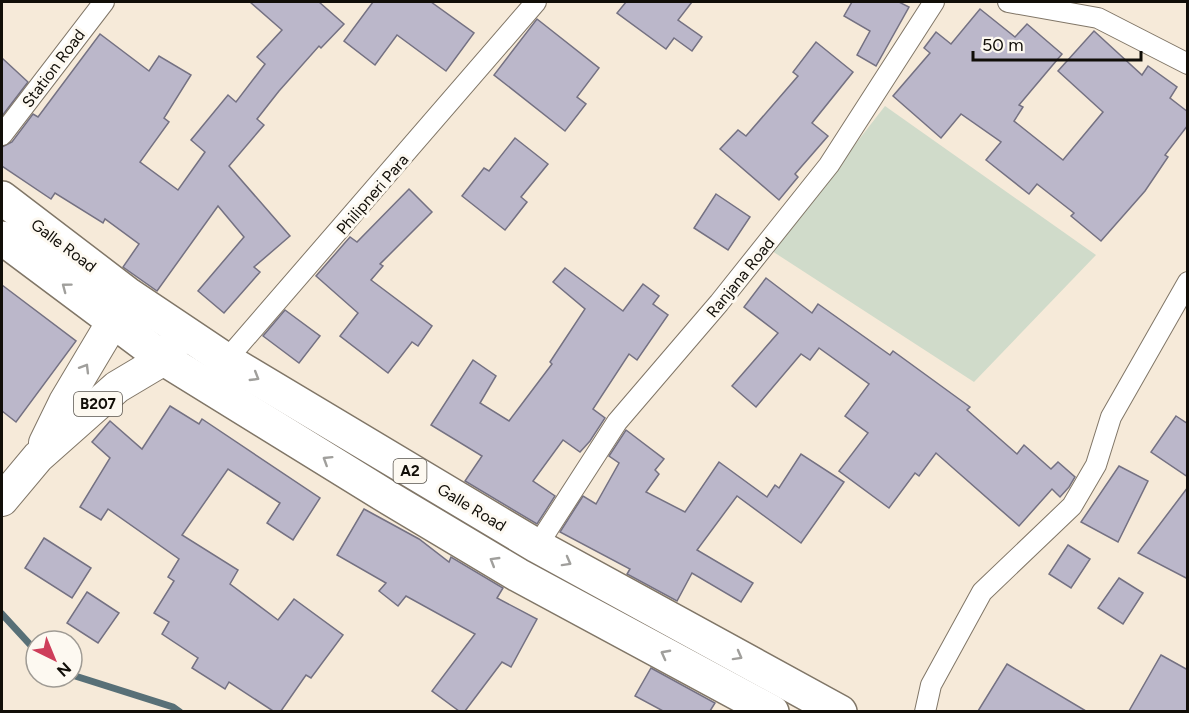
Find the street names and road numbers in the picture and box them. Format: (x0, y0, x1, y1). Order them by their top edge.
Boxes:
street label: Station Road (18, 26, 89, 111)
street label: Philipneri Para (332, 150, 412, 238)
street label: Galle Road (27, 215, 100, 276)
street label: Ranjana Road (702, 233, 778, 321)
road number: B207 (74, 392, 122, 416)
road number: A2 (394, 459, 426, 483)
street label: Galle Road (434, 479, 510, 535)

